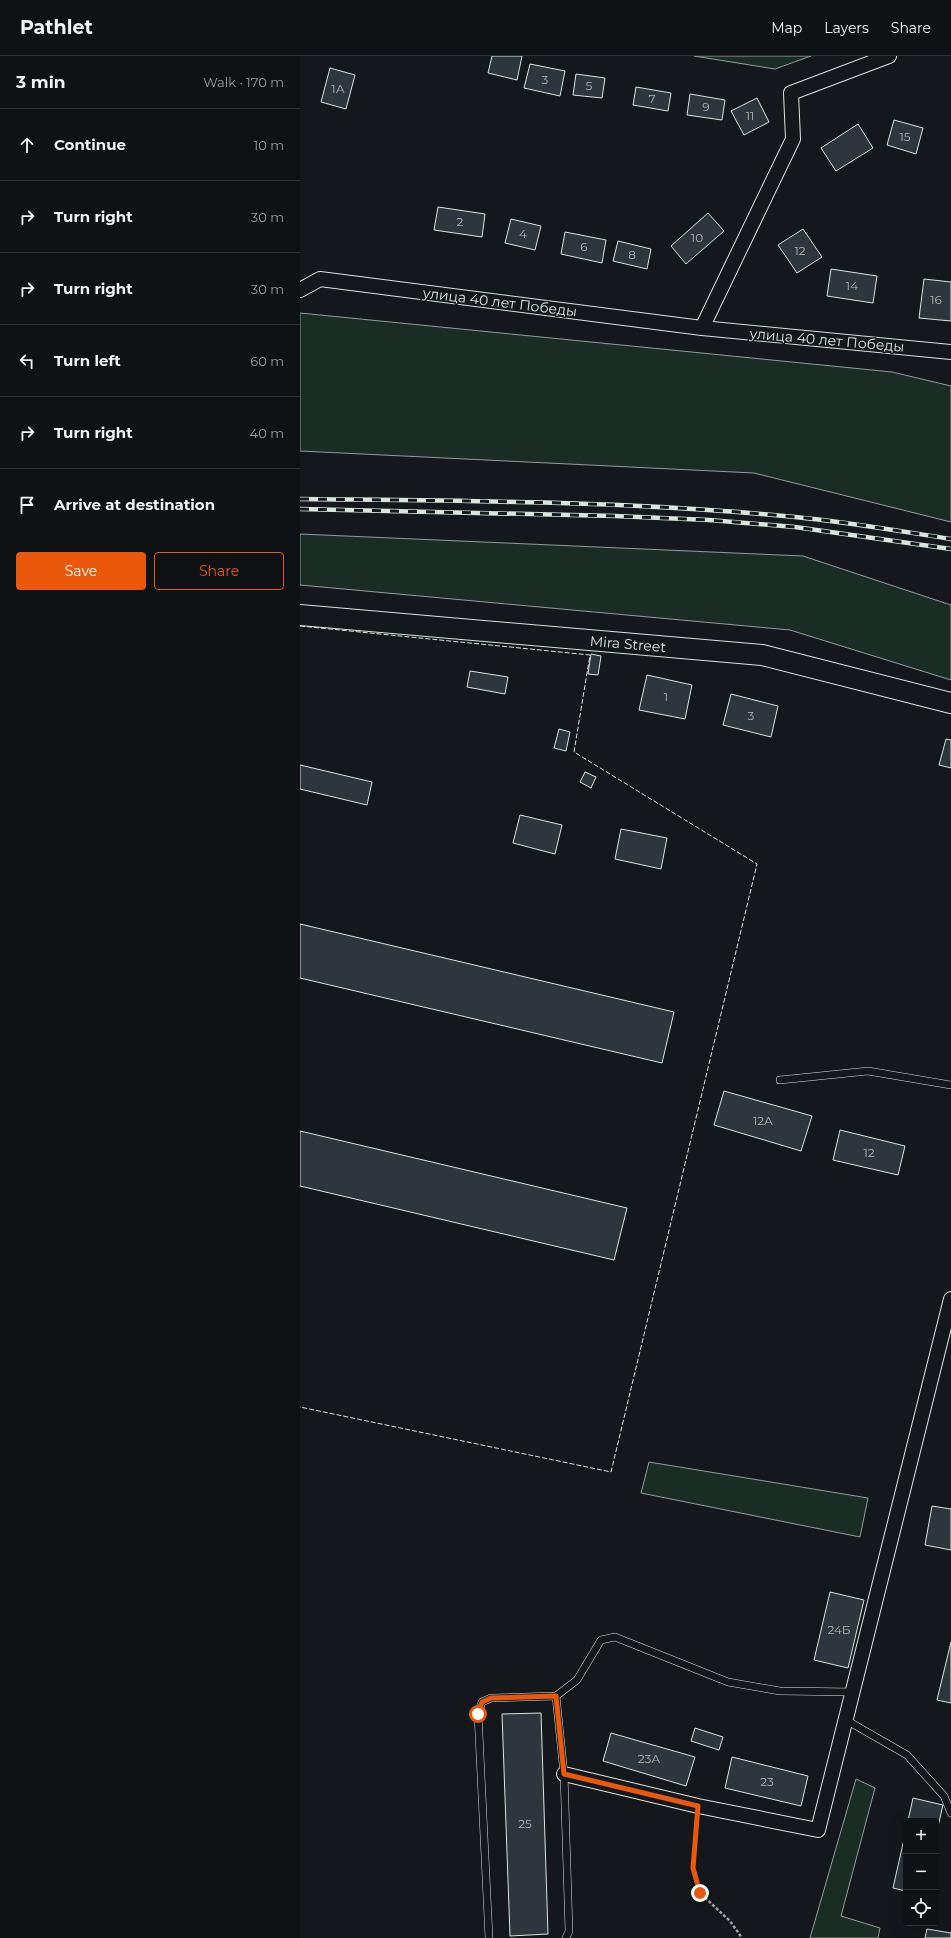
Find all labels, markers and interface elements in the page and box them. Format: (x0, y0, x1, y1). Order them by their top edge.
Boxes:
text: Pathlet (20, 16, 93, 39)
text: Map (771, 19, 802, 37)
text: Layers (824, 19, 869, 37)
text: Share (891, 19, 931, 37)
text: 3 min (16, 72, 66, 92)
house number: 3 (542, 72, 549, 87)
text: Walk · 170 m (203, 74, 284, 90)
house number: 5 (586, 78, 593, 93)
house number: 1А (331, 81, 345, 96)
house number: 7 (648, 91, 656, 106)
house number: 9 (702, 99, 710, 114)
house number: 11 (746, 108, 754, 123)
house number: 15 (899, 129, 911, 144)
icon: ahead (16, 134, 38, 156)
text: Continue (54, 135, 126, 154)
text: 10 m (254, 137, 284, 153)
icon: right (16, 206, 38, 228)
text: Turn right (54, 207, 133, 226)
text: 30 m (251, 209, 284, 225)
house number: 2 (457, 214, 464, 229)
house number: 4 (519, 226, 527, 241)
house number: 10 (691, 230, 703, 245)
house number: 6 (580, 239, 588, 254)
house number: 12 (794, 243, 806, 258)
house number: 8 (628, 247, 636, 262)
icon: right (16, 278, 38, 300)
house number: 14 (846, 278, 858, 293)
text: Turn right (54, 279, 133, 298)
text: 30 m (251, 281, 284, 297)
street label: улица 40 лет Победы (421, 283, 578, 320)
house number: 16 (930, 292, 942, 307)
street label: улица 40 лет Победы (748, 324, 905, 356)
icon: left (16, 350, 38, 372)
text: Turn left (54, 351, 121, 370)
text: 60 m (250, 353, 284, 369)
icon: right (16, 422, 38, 444)
text: Turn right (54, 423, 133, 442)
text: 40 m (250, 425, 284, 441)
icon: arrive (16, 494, 38, 516)
text: Arrive at destination (54, 495, 215, 514)
button: Save (16, 552, 146, 590)
button: Share (154, 552, 284, 590)
street label: Mira Street (589, 632, 667, 656)
house number: 1 (664, 689, 668, 704)
house number: 3 (748, 708, 755, 723)
house number: 12А (753, 1113, 773, 1128)
house number: 12 (863, 1145, 875, 1160)
house number: 24Б (827, 1622, 851, 1637)
route start (469, 1705, 487, 1723)
house number: 23А (638, 1751, 660, 1766)
house number: 23 (760, 1774, 774, 1789)
house number: 25 (518, 1816, 532, 1831)
map controls (903, 1818, 939, 1926)
button: + (903, 1818, 939, 1854)
button: − (903, 1854, 939, 1890)
route end (691, 1884, 709, 1902)
button: locate (903, 1890, 939, 1926)

